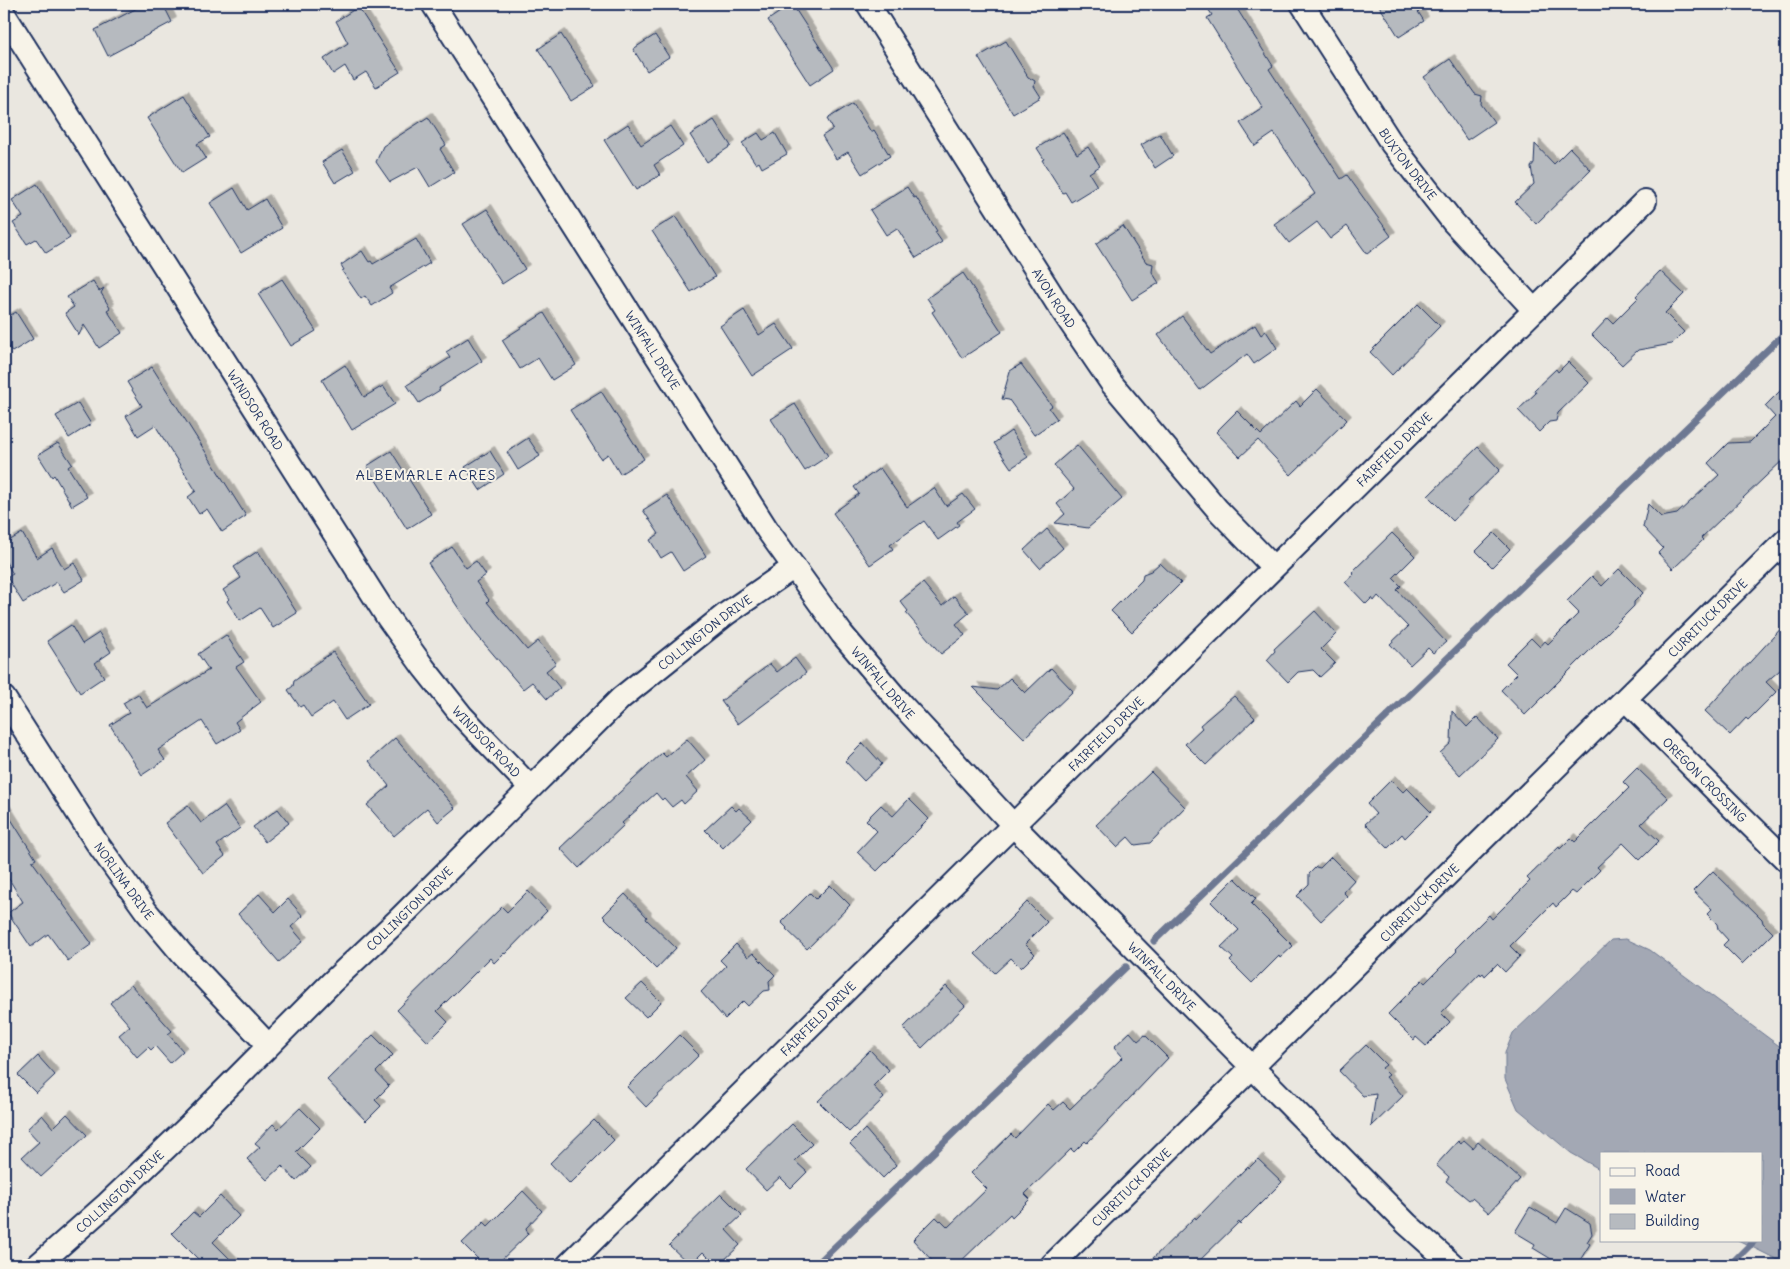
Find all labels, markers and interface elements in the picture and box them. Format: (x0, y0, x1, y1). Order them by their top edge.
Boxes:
street label: BUXTON DRIVE (1376, 125, 1440, 203)
street label: AVON ROAD (1029, 265, 1079, 331)
street label: WINFALL DRIVE (622, 308, 684, 392)
street label: WINDSOR ROAD (224, 367, 287, 453)
street label: FAIRFIELD DRIVE (1353, 409, 1435, 489)
district label: ALBEMARLE ACRES (356, 466, 496, 484)
street label: CURRITUCK DRIVE (1665, 575, 1750, 660)
street label: COLLINGTON DRIVE (655, 591, 754, 673)
street label: WINFALL DRIVE (848, 643, 918, 722)
street label: FAIRFIELD DRIVE (1065, 693, 1147, 774)
street label: WINDSOR ROAD (449, 703, 524, 780)
street label: OREGON CROSSING (1660, 734, 1750, 825)
street label: NORLINA DRIVE (91, 839, 157, 923)
street label: CURRITUCK DRIVE (1376, 860, 1462, 945)
street label: COLLINGTON DRIVE (363, 863, 455, 954)
street label: WINFALL DRIVE (1125, 939, 1199, 1013)
street label: FAIRFIELD DRIVE (777, 978, 858, 1059)
street label: CURRITUCK DRIVE (1088, 1145, 1174, 1229)
street label: COLLINGTON DRIVE (73, 1147, 167, 1236)
legend (1600, 1152, 1762, 1242)
text: Road (1645, 1161, 1680, 1180)
text: Water (1645, 1187, 1686, 1206)
text: Building (1645, 1211, 1700, 1230)

